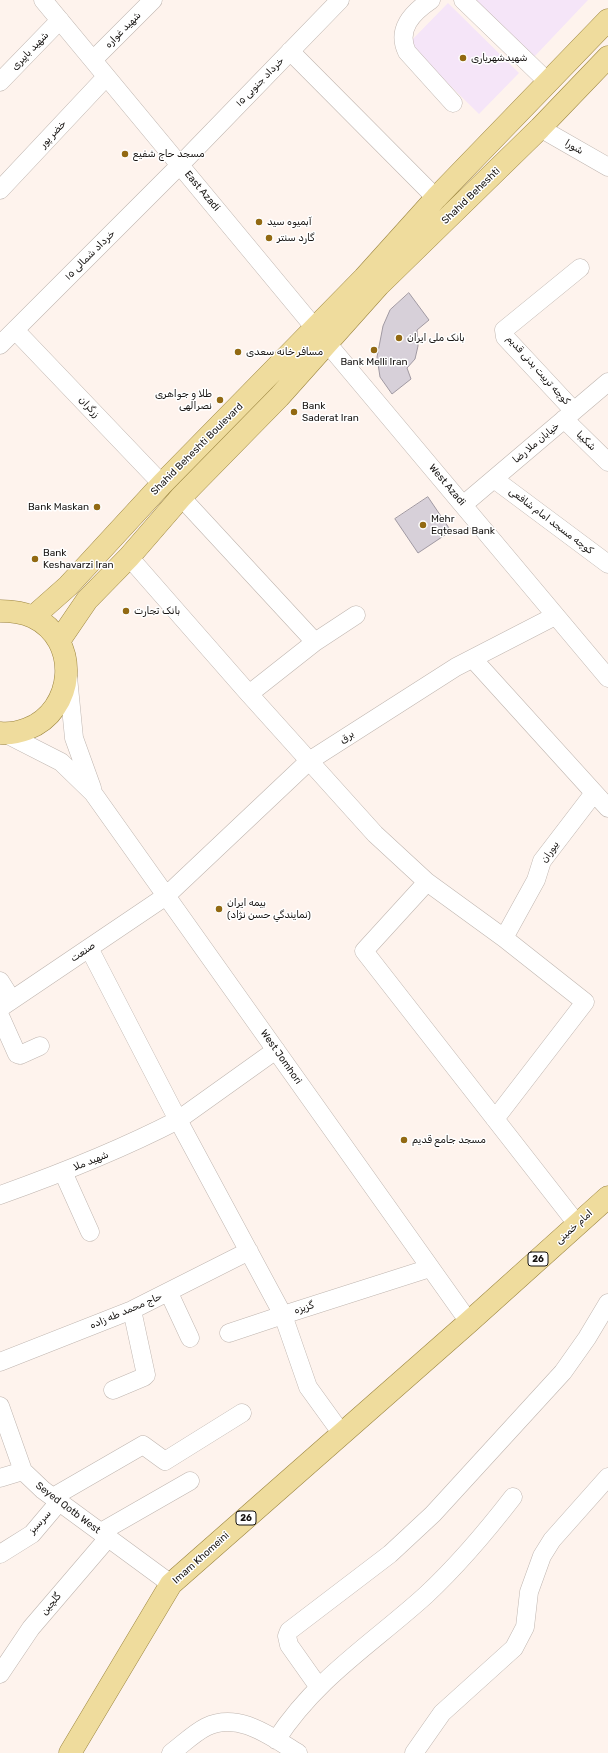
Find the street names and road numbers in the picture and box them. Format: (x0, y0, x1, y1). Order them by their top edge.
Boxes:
street label: شهید غواره (102, 9, 144, 51)
street label: شهید باپیری (9, 29, 51, 73)
street label: ۱۵ خرداد جنوبی (233, 55, 287, 109)
street label: خضر پور (37, 118, 69, 150)
street label: شورا (563, 137, 585, 157)
street label: Shahid Beheshti (439, 165, 503, 227)
street label: East Azadi (182, 168, 222, 214)
street label: ۱۵ خرداد شمالی (62, 227, 118, 283)
street label: کوچه تربیت بدنی قدیم (504, 333, 572, 407)
street label: زرگران (76, 394, 102, 420)
street label: Shahid Beheshti Boulevard (148, 400, 246, 498)
street label: خیابان ملا رضا (510, 420, 562, 466)
street label: شکیبا (574, 429, 598, 453)
street label: West Azadi (426, 462, 468, 508)
street label: کوچه مسجد امام شافعی (506, 485, 596, 557)
street label: برق (338, 728, 356, 746)
street label: بیوران (538, 839, 562, 865)
street label: صنعت (68, 939, 98, 965)
street label: West Jomhori (258, 1027, 304, 1087)
street label: شهید ملا (72, 1149, 110, 1173)
street label: امام خمینی (553, 1207, 595, 1247)
road number: 26 (528, 1252, 548, 1266)
street label: حاج محمد طه زاده (88, 1290, 164, 1332)
street label: گزیزه (293, 1299, 315, 1317)
street label: Seyed Qotb West (33, 1480, 103, 1536)
street label: سرسبز (26, 1508, 54, 1536)
road number: 26 (236, 1511, 256, 1525)
street label: Imam Khomeini (170, 1530, 232, 1586)
street label: گلچین (38, 1591, 64, 1617)

